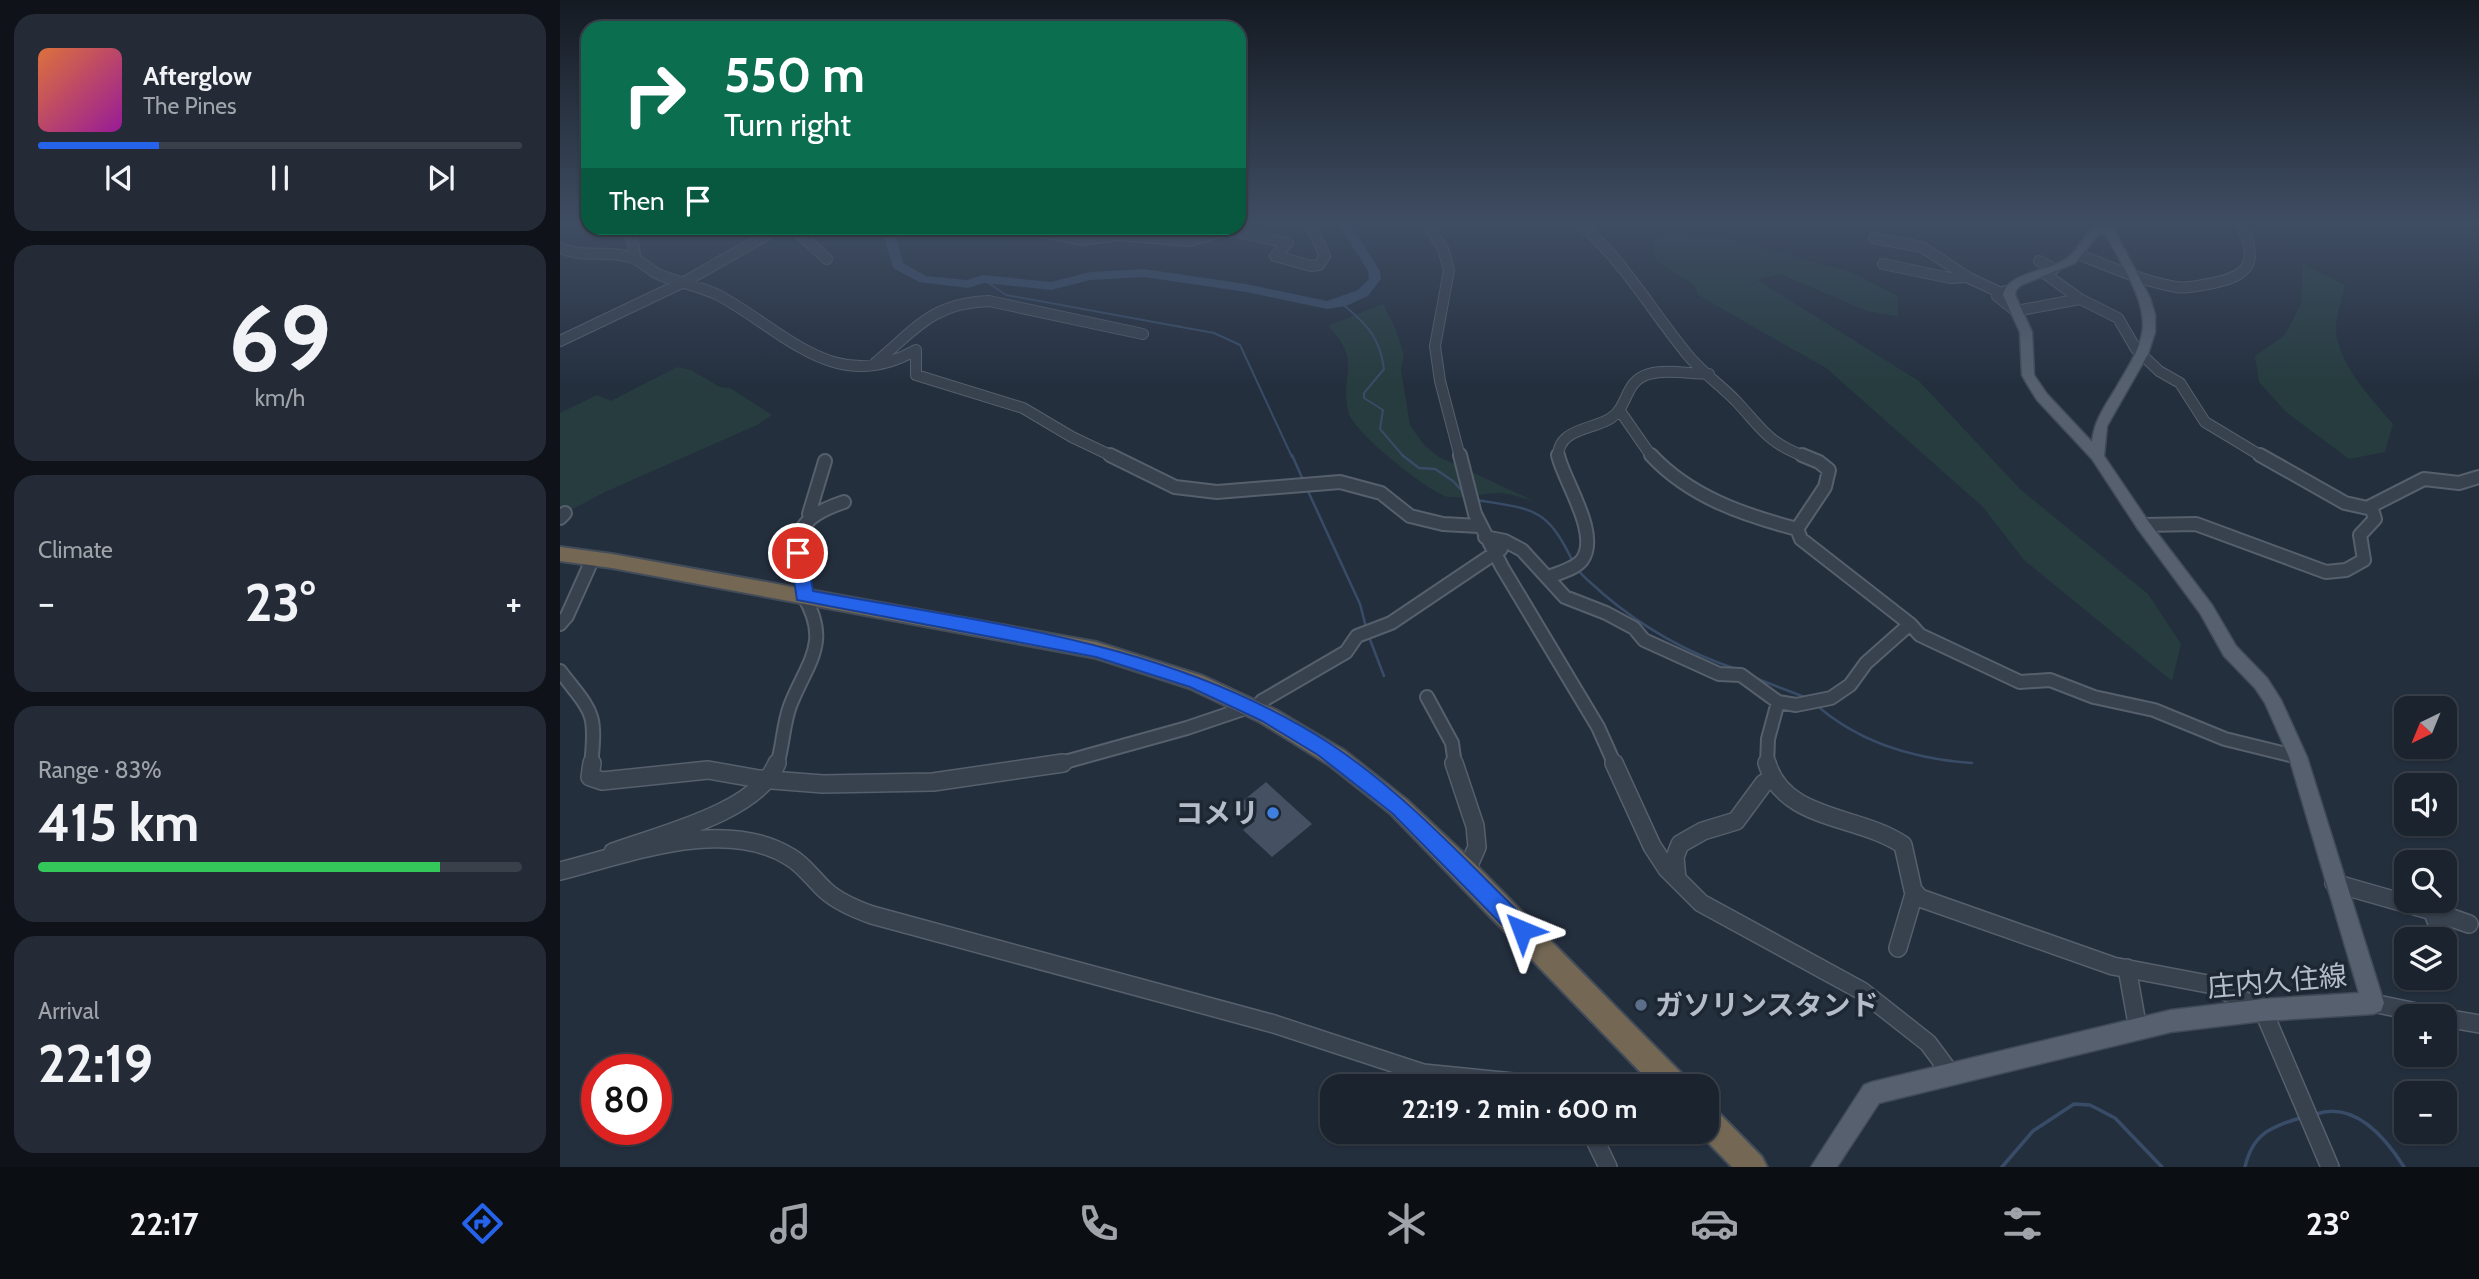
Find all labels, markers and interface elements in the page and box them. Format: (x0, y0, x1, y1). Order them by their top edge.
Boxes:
text: 550 m (724, 45, 865, 104)
icon: right (609, 49, 700, 140)
text: Afterglow (143, 60, 252, 92)
text: The Pines (143, 92, 237, 120)
text: Turn right (724, 105, 851, 144)
icon: previous (100, 159, 138, 197)
icon: pause (261, 159, 299, 197)
icon: next (422, 159, 460, 197)
icon: arrive (679, 182, 717, 220)
text: Then (609, 185, 665, 217)
text: 69 (229, 283, 331, 394)
text: km/h (255, 384, 305, 412)
pin (768, 523, 828, 583)
icon: arrive (779, 534, 817, 572)
text: Climate (38, 536, 113, 564)
text: 23° (245, 571, 315, 634)
text: − (38, 579, 55, 626)
text: + (505, 579, 522, 626)
north arrow (2394, 696, 2457, 760)
map controls (2394, 696, 2457, 1144)
text: Range · 83% (38, 756, 162, 784)
button: sound (2394, 773, 2457, 836)
text: 415 km (38, 791, 199, 854)
place label: コメリ (1175, 796, 1259, 830)
marker: コメリ (1265, 805, 1281, 821)
button: search (2394, 850, 2457, 913)
position arrow (1485, 893, 1559, 967)
button: layers (2394, 927, 2457, 990)
street label: 庄内久住線 (2206, 958, 2348, 1004)
place label: ガソリンスタンド (1655, 988, 1878, 1022)
text: Arrival (38, 997, 99, 1025)
marker: ガソリンスタンド (1633, 997, 1649, 1013)
button: + (2394, 1004, 2457, 1067)
text: 22:19 (38, 1032, 153, 1095)
speed limit sign: 80 (581, 1054, 672, 1145)
button: − (2394, 1081, 2457, 1144)
text: 22:19 · 2 min · 600 m (1402, 1093, 1637, 1125)
icon: directions (458, 1199, 507, 1248)
icon: music (766, 1199, 815, 1248)
icon: phone (1074, 1199, 1123, 1248)
icon: climate (1382, 1199, 1431, 1248)
icon: car (1690, 1199, 1739, 1248)
icon: filters (1998, 1199, 2047, 1248)
text: 22:17 (130, 1204, 199, 1243)
text: 23° (2306, 1204, 2349, 1243)

